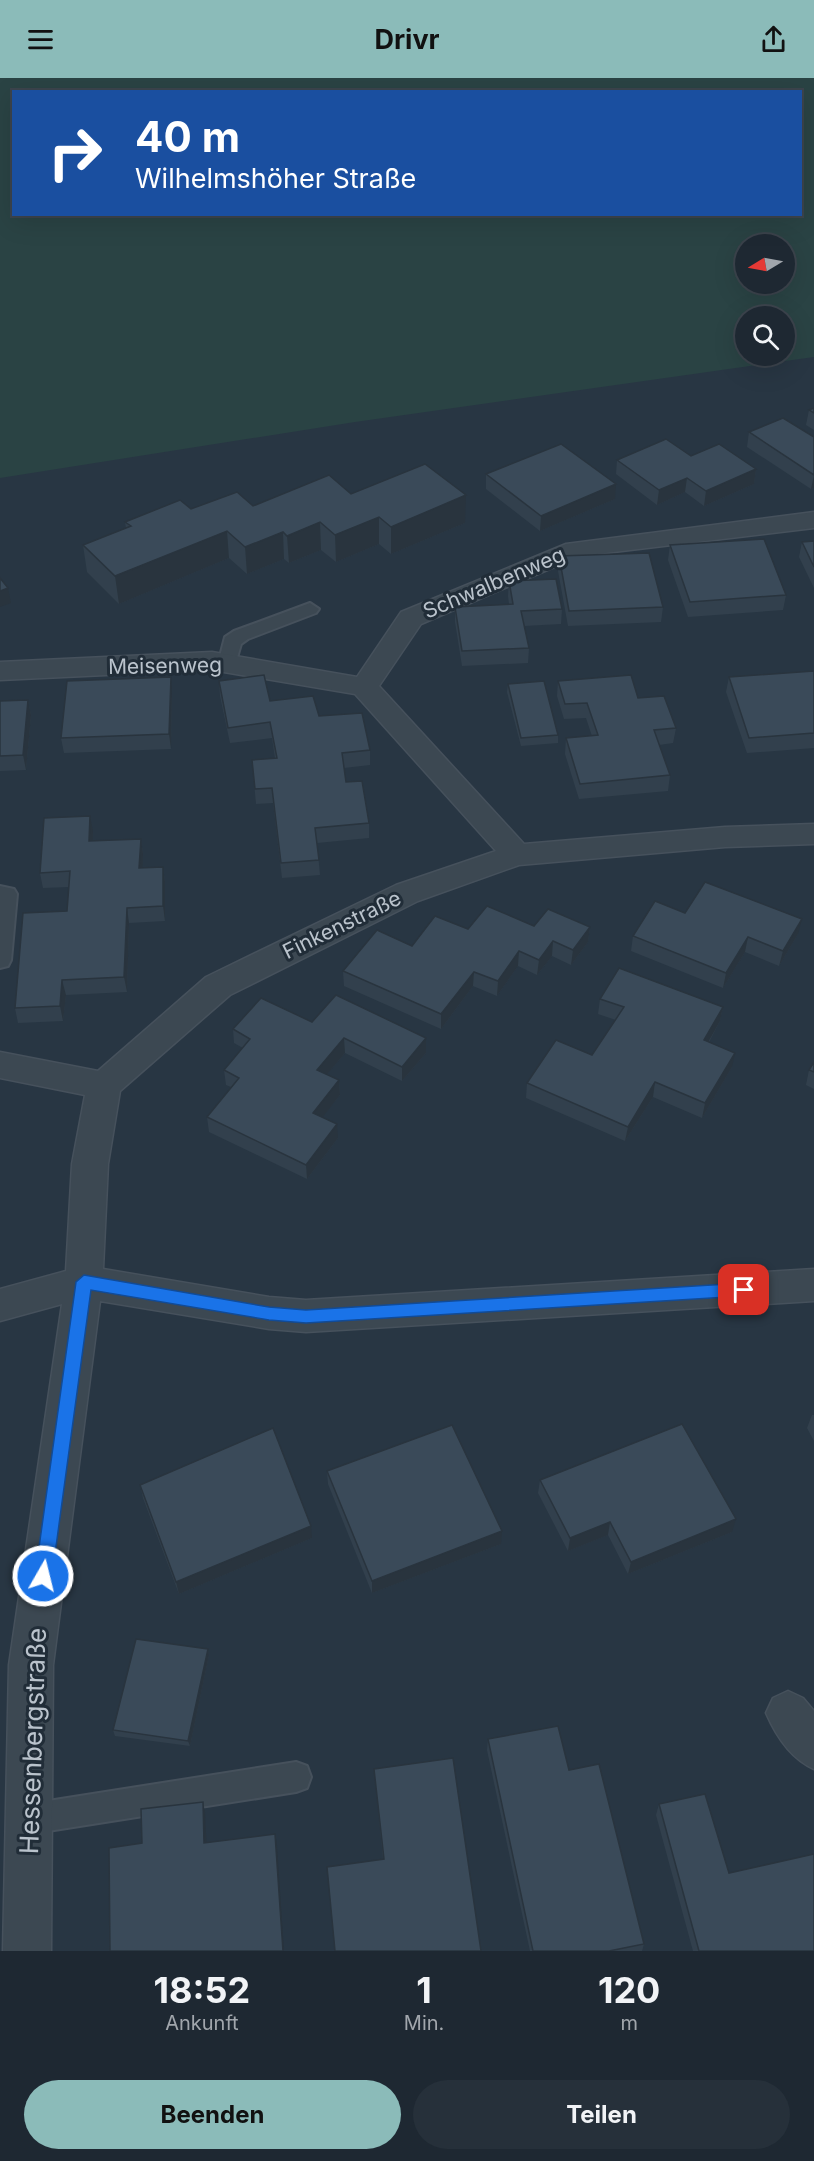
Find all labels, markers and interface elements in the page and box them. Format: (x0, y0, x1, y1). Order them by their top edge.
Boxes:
icon: menu (24, 23, 57, 56)
text: Drivr (374, 23, 440, 56)
icon: share (757, 23, 790, 56)
text: 40 m (135, 111, 240, 162)
icon: right (36, 114, 114, 192)
text: Wilhelmshöher Straße (135, 162, 416, 195)
north arrow (735, 234, 795, 294)
map controls (735, 234, 795, 366)
button: search (735, 306, 795, 366)
street label: Schwalbenweg (419, 541, 568, 624)
street label: Meisenweg (108, 652, 222, 679)
street label: Finkenstraße (279, 885, 405, 964)
pin (718, 1264, 769, 1315)
icon: arrive (727, 1273, 760, 1306)
position arrow (11, 1544, 75, 1608)
street label: Hessenbergstraße (13, 1627, 52, 1855)
text: 18:52 (154, 1968, 250, 2012)
text: 1 (416, 1968, 432, 2012)
text: 120 (598, 1968, 660, 2012)
text: Ankunft (165, 2011, 239, 2035)
text: Min. (404, 2011, 444, 2035)
text: m (620, 2011, 638, 2035)
button: Beenden (24, 2080, 401, 2149)
button: Teilen (413, 2080, 790, 2149)

